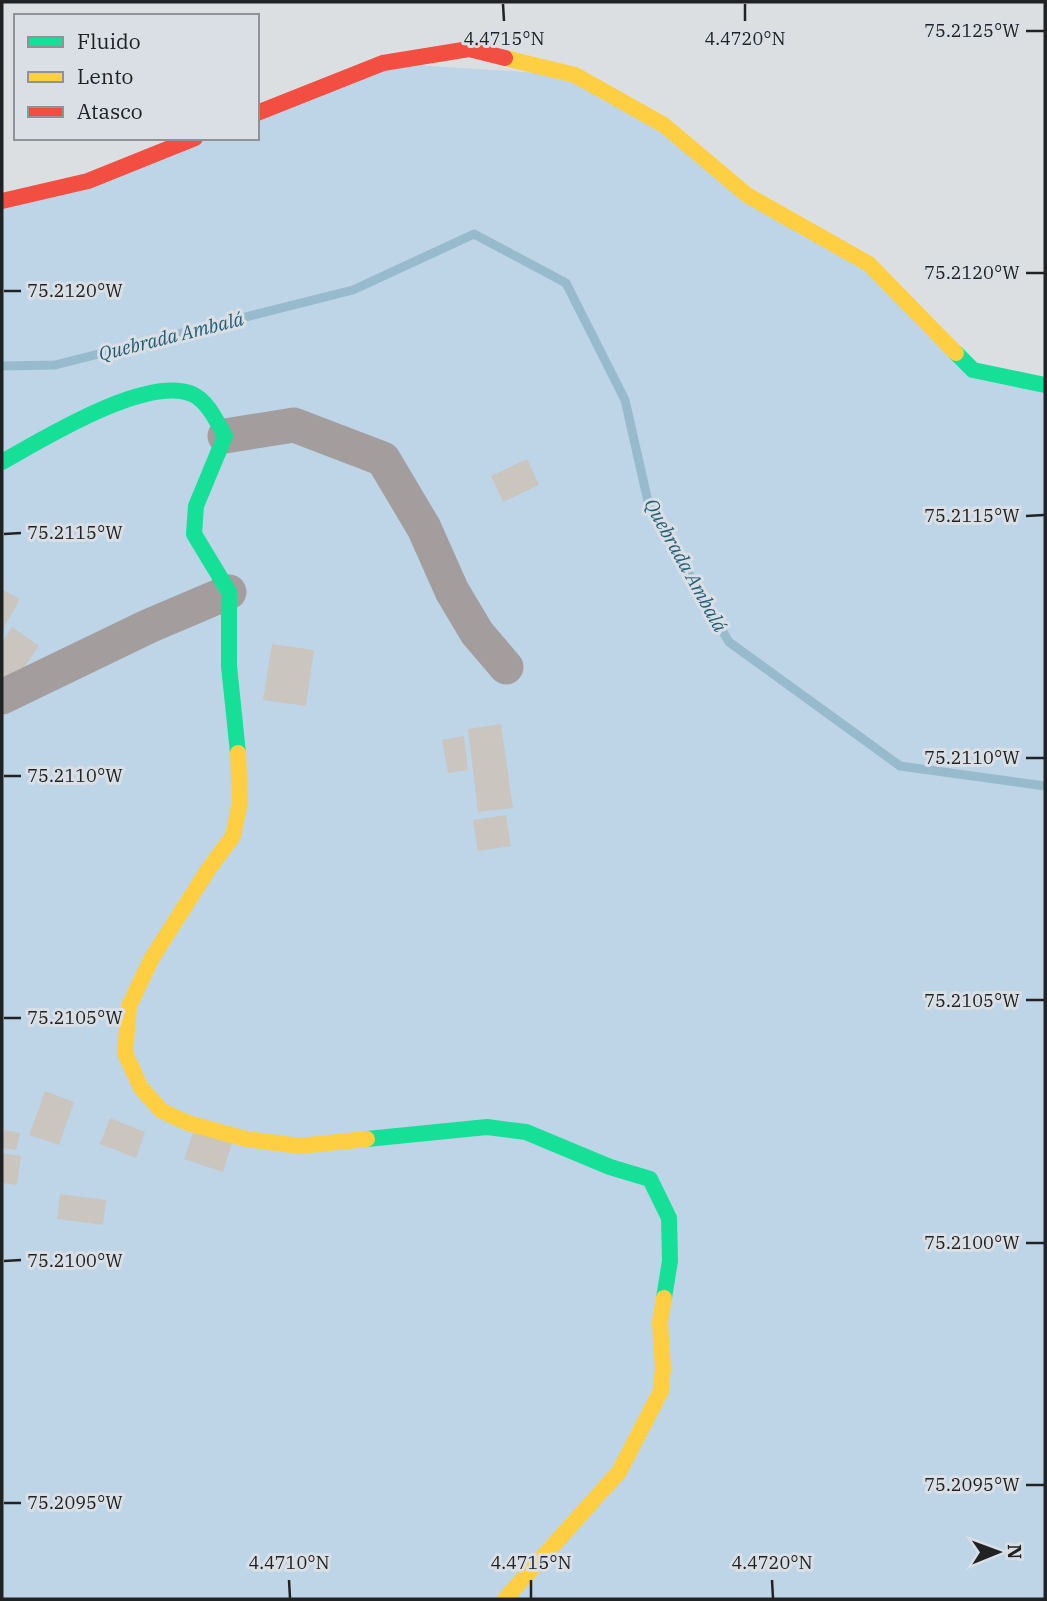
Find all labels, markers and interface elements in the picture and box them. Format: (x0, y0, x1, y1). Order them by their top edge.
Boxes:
legend (14, 14, 259, 140)
text: 75.2125°W (924, 19, 1020, 42)
text: Fluido (77, 27, 141, 55)
text: 4.4715°N (463, 27, 545, 50)
text: 4.4720°N (704, 27, 786, 50)
text: Lento (77, 62, 133, 90)
text: Atasco (77, 97, 143, 125)
text: 75.2120°W (924, 261, 1020, 284)
text: 75.2120°W (27, 279, 123, 302)
water label: Quebrada Ambalá (96, 306, 247, 366)
water label: Quebrada Ambalá (639, 494, 733, 636)
text: 75.2115°W (924, 504, 1020, 527)
text: 75.2115°W (27, 521, 123, 544)
text: 75.2110°W (924, 746, 1020, 769)
text: 75.2110°W (27, 764, 123, 787)
text: 75.2105°W (924, 989, 1020, 1012)
text: 75.2105°W (27, 1006, 123, 1029)
text: 75.2100°W (924, 1231, 1020, 1254)
text: 75.2100°W (27, 1249, 123, 1272)
text: 75.2095°W (924, 1473, 1020, 1496)
text: 75.2095°W (27, 1491, 123, 1514)
north arrow (963, 1517, 1033, 1587)
text: N (1003, 1544, 1027, 1559)
text: 4.4710°N (248, 1551, 330, 1574)
text: 4.4715°N (490, 1551, 572, 1574)
text: 4.4720°N (731, 1551, 813, 1574)

